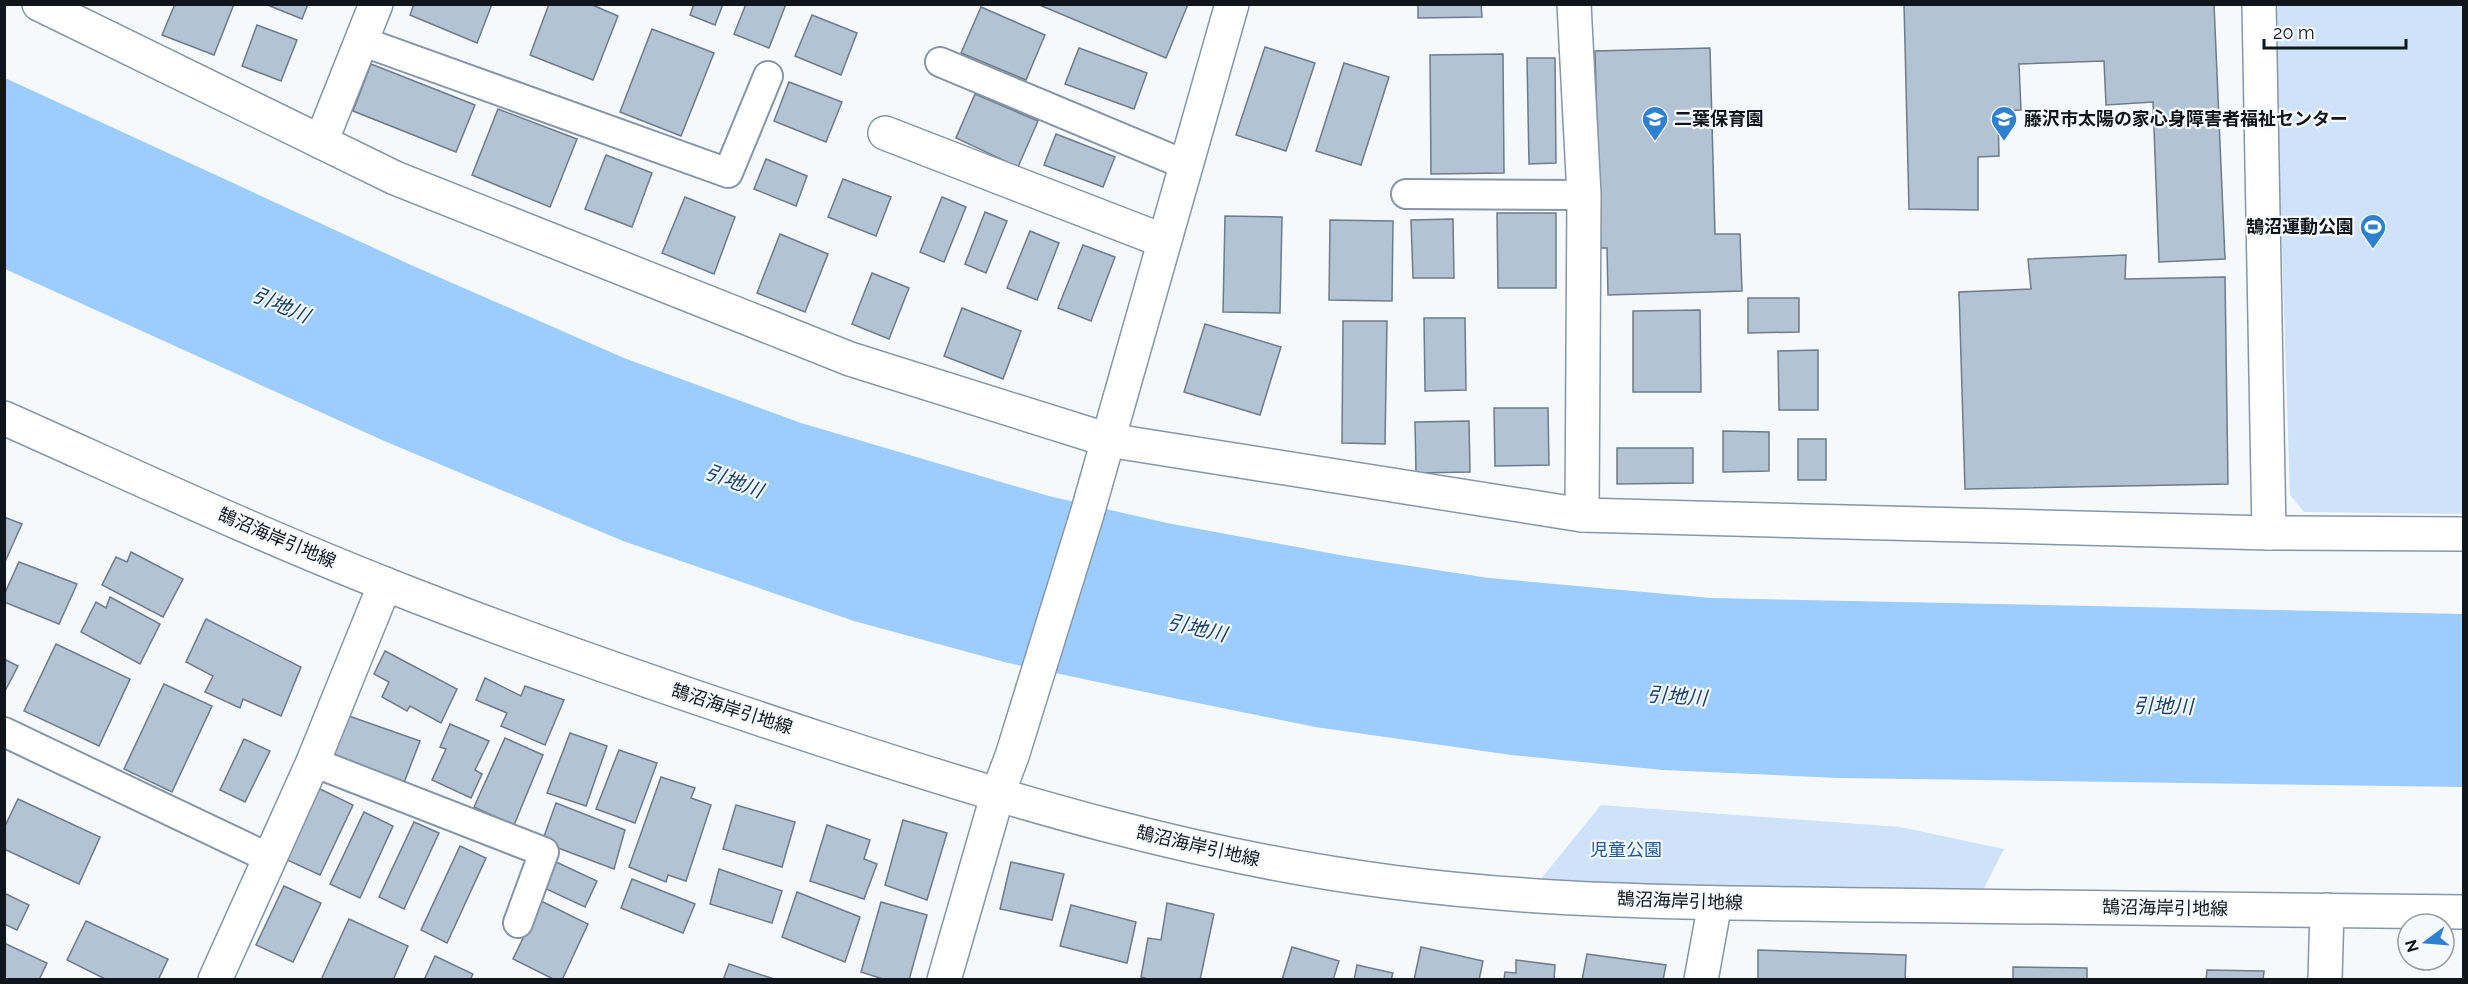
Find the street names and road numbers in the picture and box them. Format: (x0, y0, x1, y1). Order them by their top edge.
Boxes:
street label: 鵠沼海岸引地線 (215, 503, 339, 572)
street label: 鵠沼海岸引地線 (669, 679, 795, 738)
street label: 鵠沼海岸引地線 (1134, 821, 1262, 870)
street label: 鵠沼海岸引地線 (1617, 888, 1743, 913)
street label: 鵠沼海岸引地線 (2102, 896, 2228, 919)

